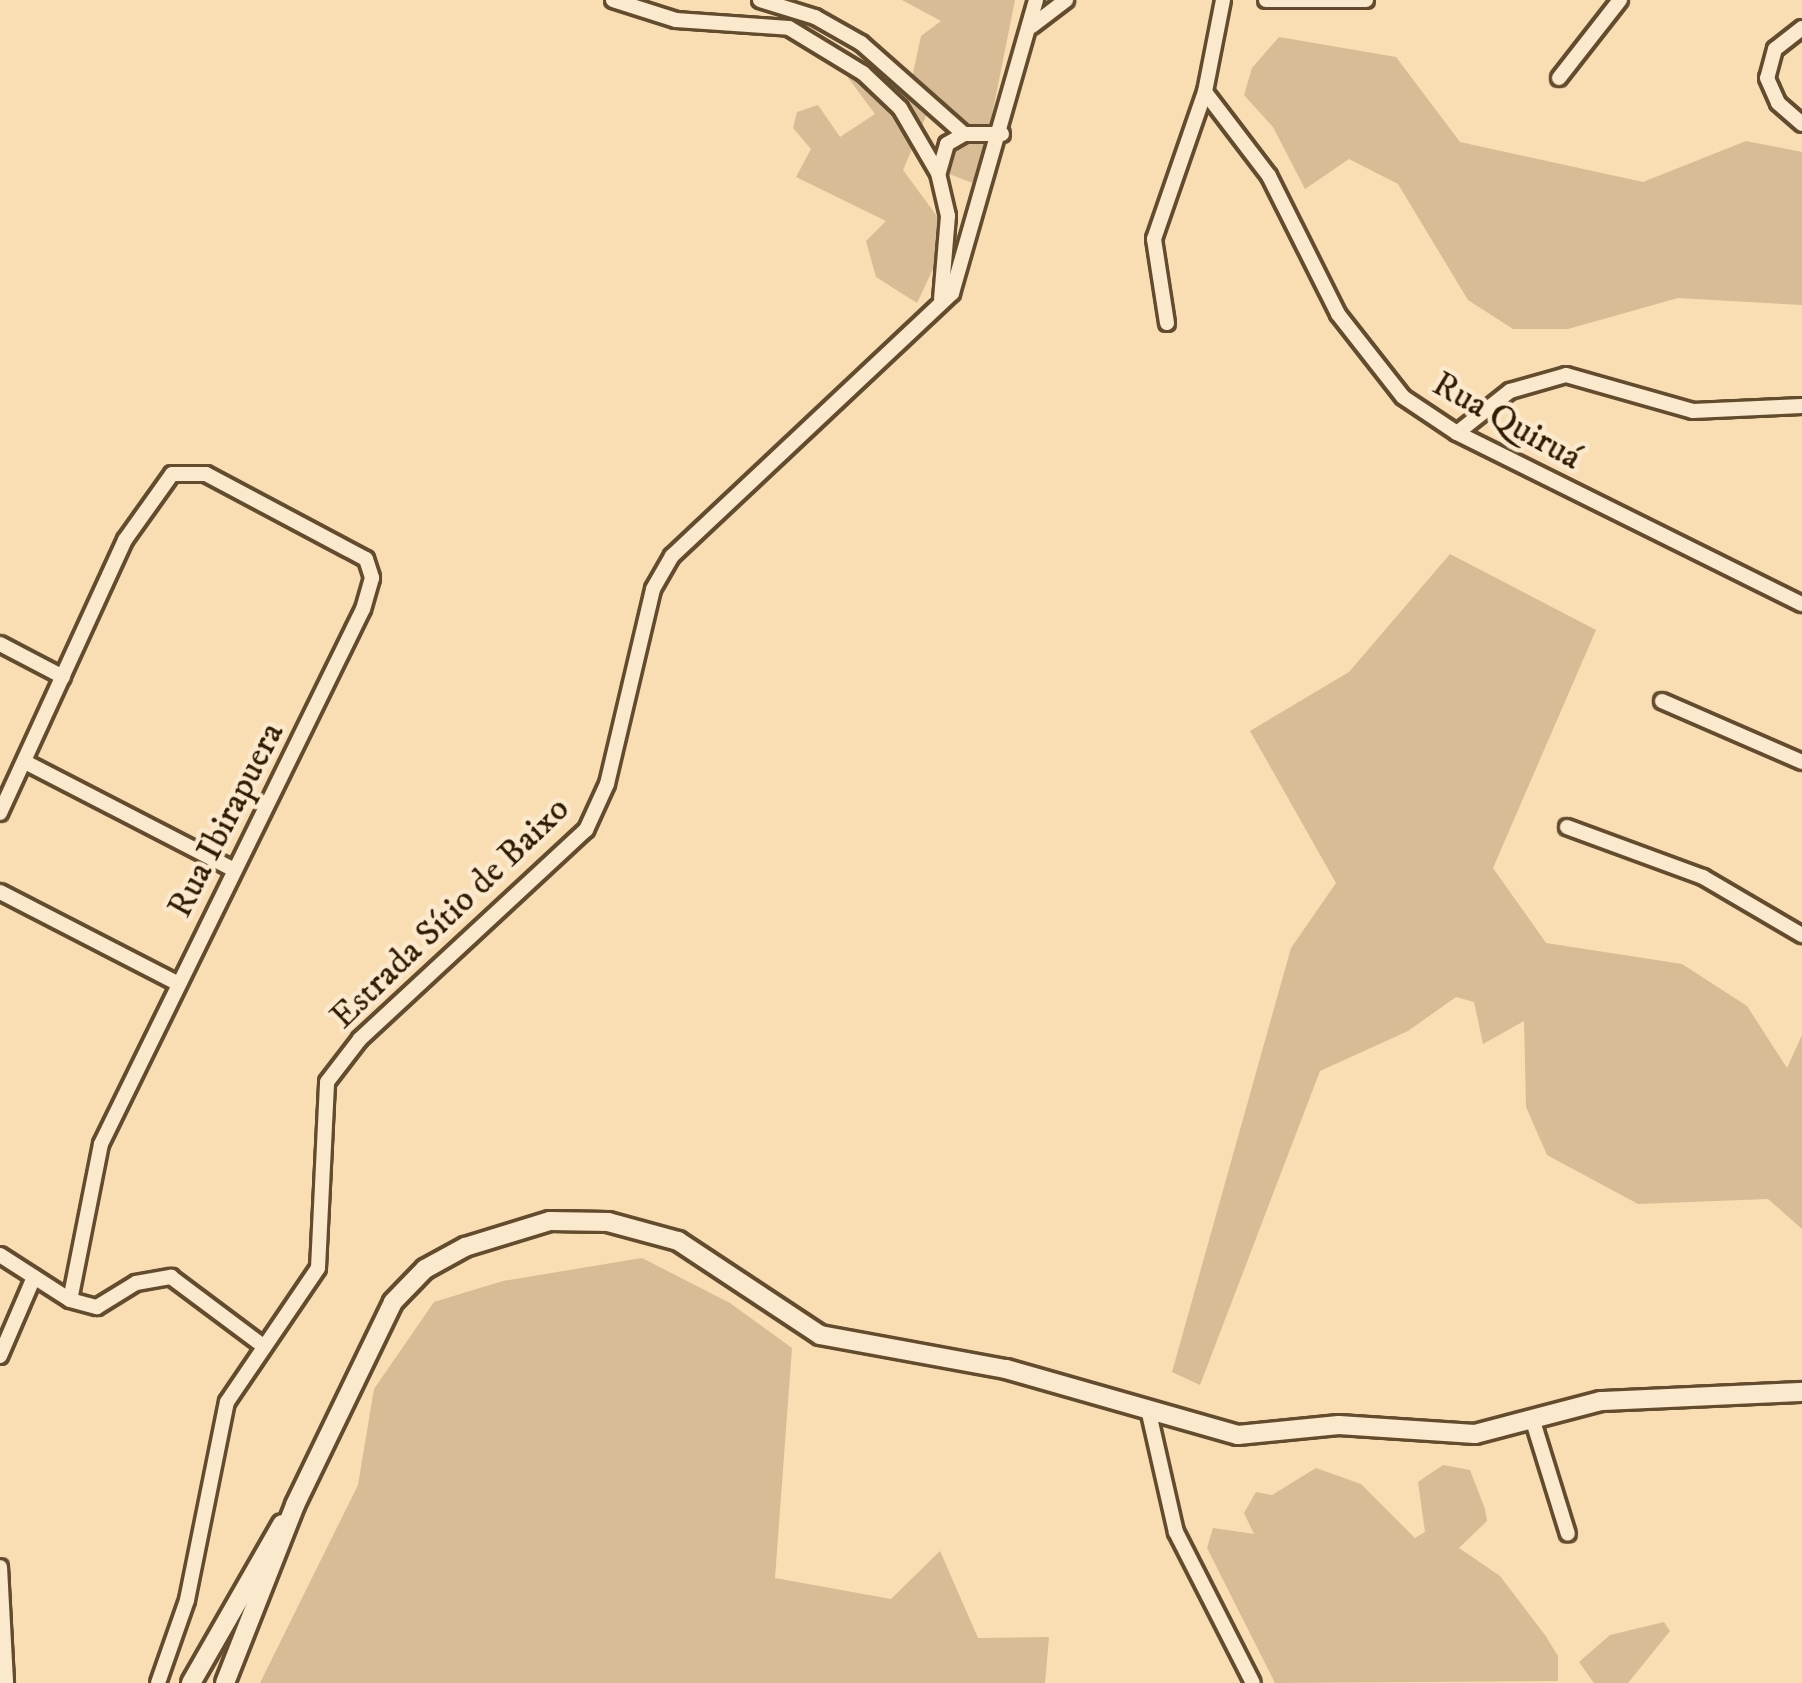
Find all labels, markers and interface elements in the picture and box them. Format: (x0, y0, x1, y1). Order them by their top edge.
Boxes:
street label: Rua Quiruá (1425, 362, 1589, 480)
street label: Rua Ibirapuera (158, 715, 294, 925)
street label: Estrada Sítio de Baixo (321, 788, 579, 1038)

